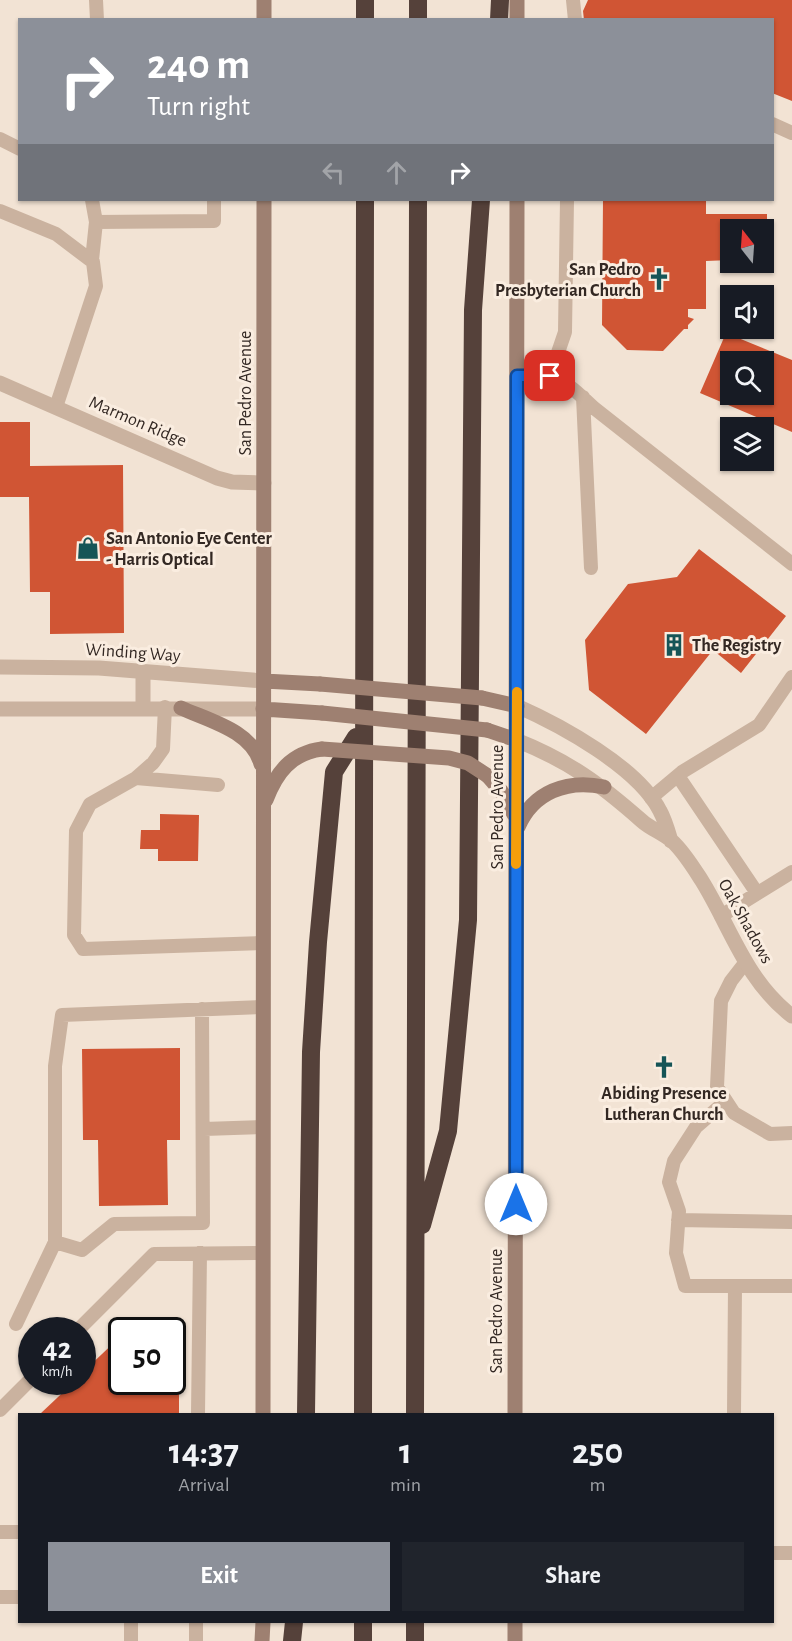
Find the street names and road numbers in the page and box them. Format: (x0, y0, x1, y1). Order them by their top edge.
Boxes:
street label: San Pedro Avenue (237, 331, 255, 455)
street label: Marmon Ridge (86, 393, 189, 451)
street label: Winding Way (85, 641, 181, 665)
street label: San Pedro Avenue (489, 745, 507, 869)
street label: Oak Shadows (715, 876, 776, 967)
street label: San Pedro Avenue (488, 1249, 506, 1373)

